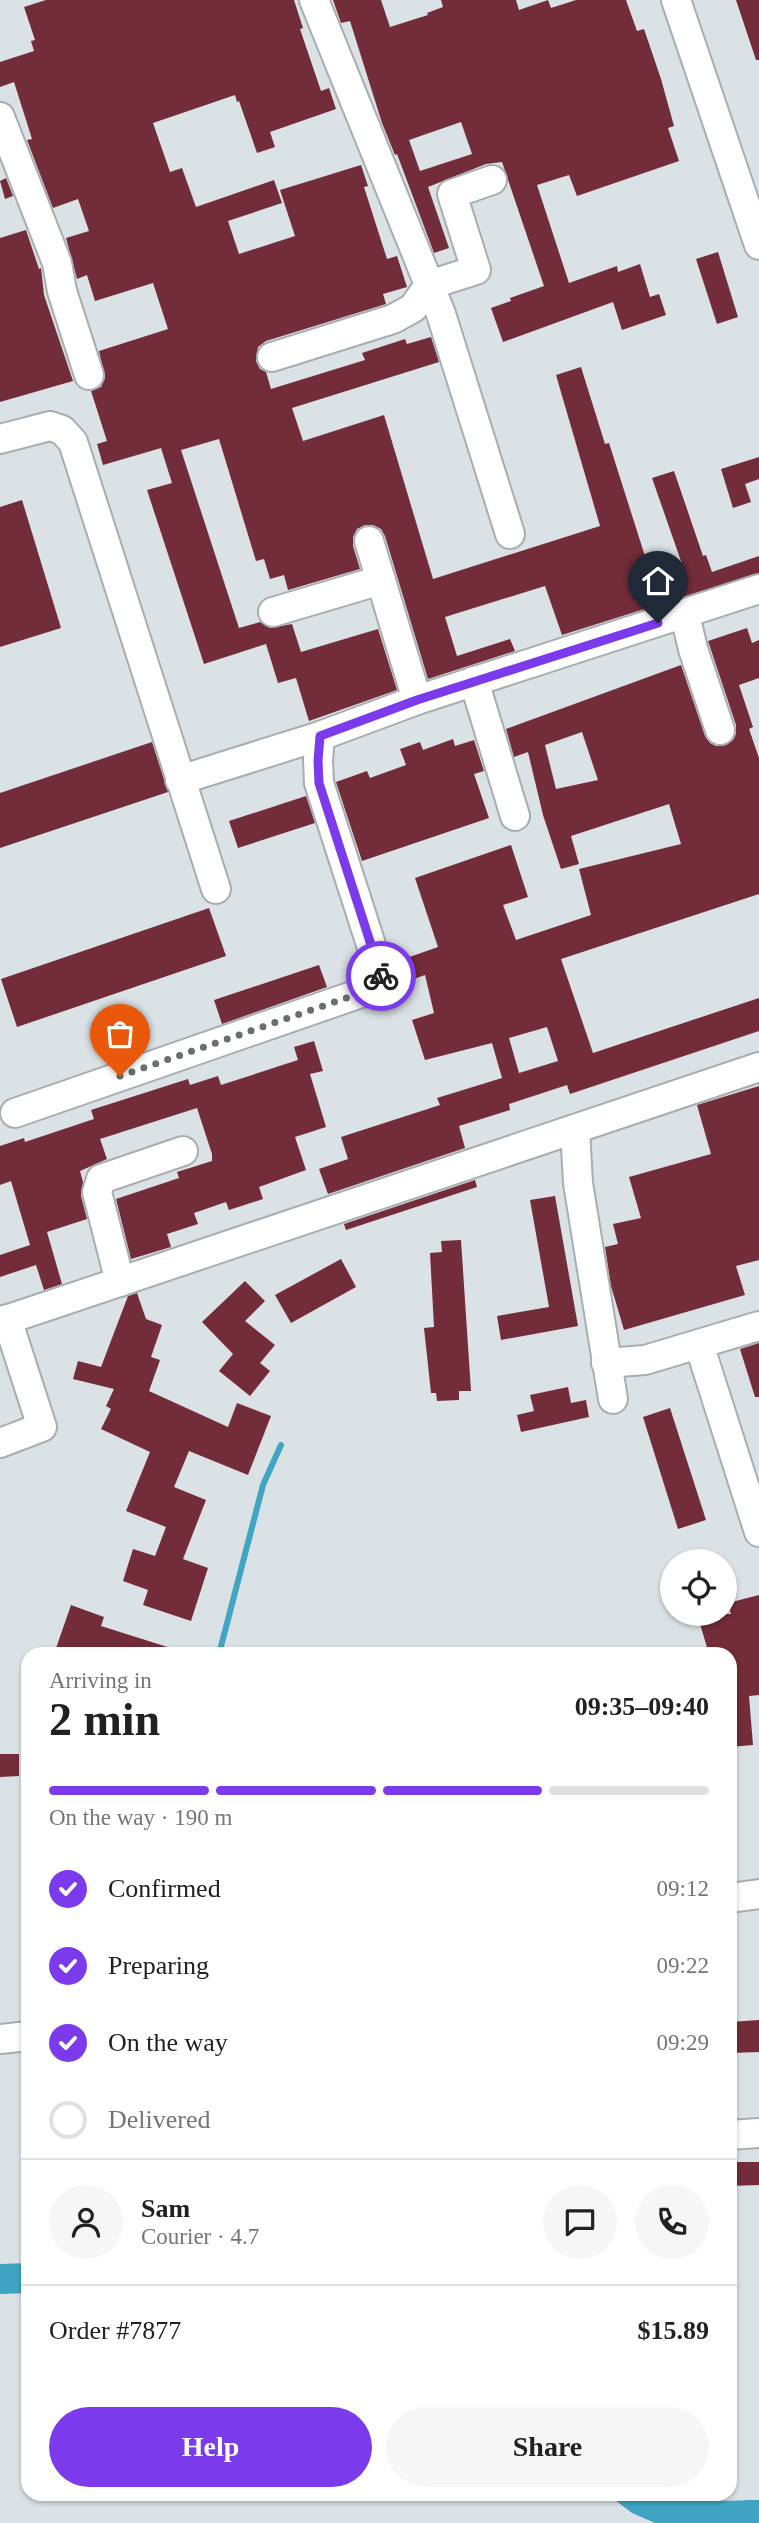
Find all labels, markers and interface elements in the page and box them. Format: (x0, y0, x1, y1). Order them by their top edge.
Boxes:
pin (628, 551, 688, 623)
icon: home (639, 562, 677, 600)
courier (346, 941, 416, 1011)
icon: bike (362, 957, 400, 995)
pin (90, 1004, 150, 1076)
icon: bag (101, 1015, 139, 1053)
map controls (660, 1549, 737, 1626)
button: locate (660, 1549, 737, 1626)
text: Arriving in (49, 1668, 152, 1693)
text: 09:35–09:40 (575, 1692, 709, 1721)
text: 2 min (49, 1694, 160, 1745)
text: On the way · 190 m (49, 1805, 232, 1830)
icon: check (49, 1870, 87, 1908)
text: Confirmed (108, 1874, 221, 1903)
text: 09:12 (657, 1876, 709, 1901)
icon: check (49, 1947, 87, 1985)
text: Preparing (108, 1951, 209, 1980)
text: 09:22 (657, 1953, 709, 1978)
icon: check (49, 2024, 87, 2062)
text: On the way (108, 2028, 228, 2057)
text: 09:29 (657, 2030, 709, 2055)
text: Delivered (108, 2105, 211, 2134)
button: person (49, 2185, 123, 2259)
button: chat (543, 2185, 617, 2259)
button: phone (635, 2185, 709, 2259)
text: Sam (141, 2194, 190, 2223)
text: Courier · 4.7 (141, 2224, 259, 2249)
text: Order #7877 (49, 2316, 181, 2345)
text: $15.89 (638, 2316, 709, 2345)
button: Help (49, 2407, 372, 2487)
button: Share (386, 2407, 709, 2487)

